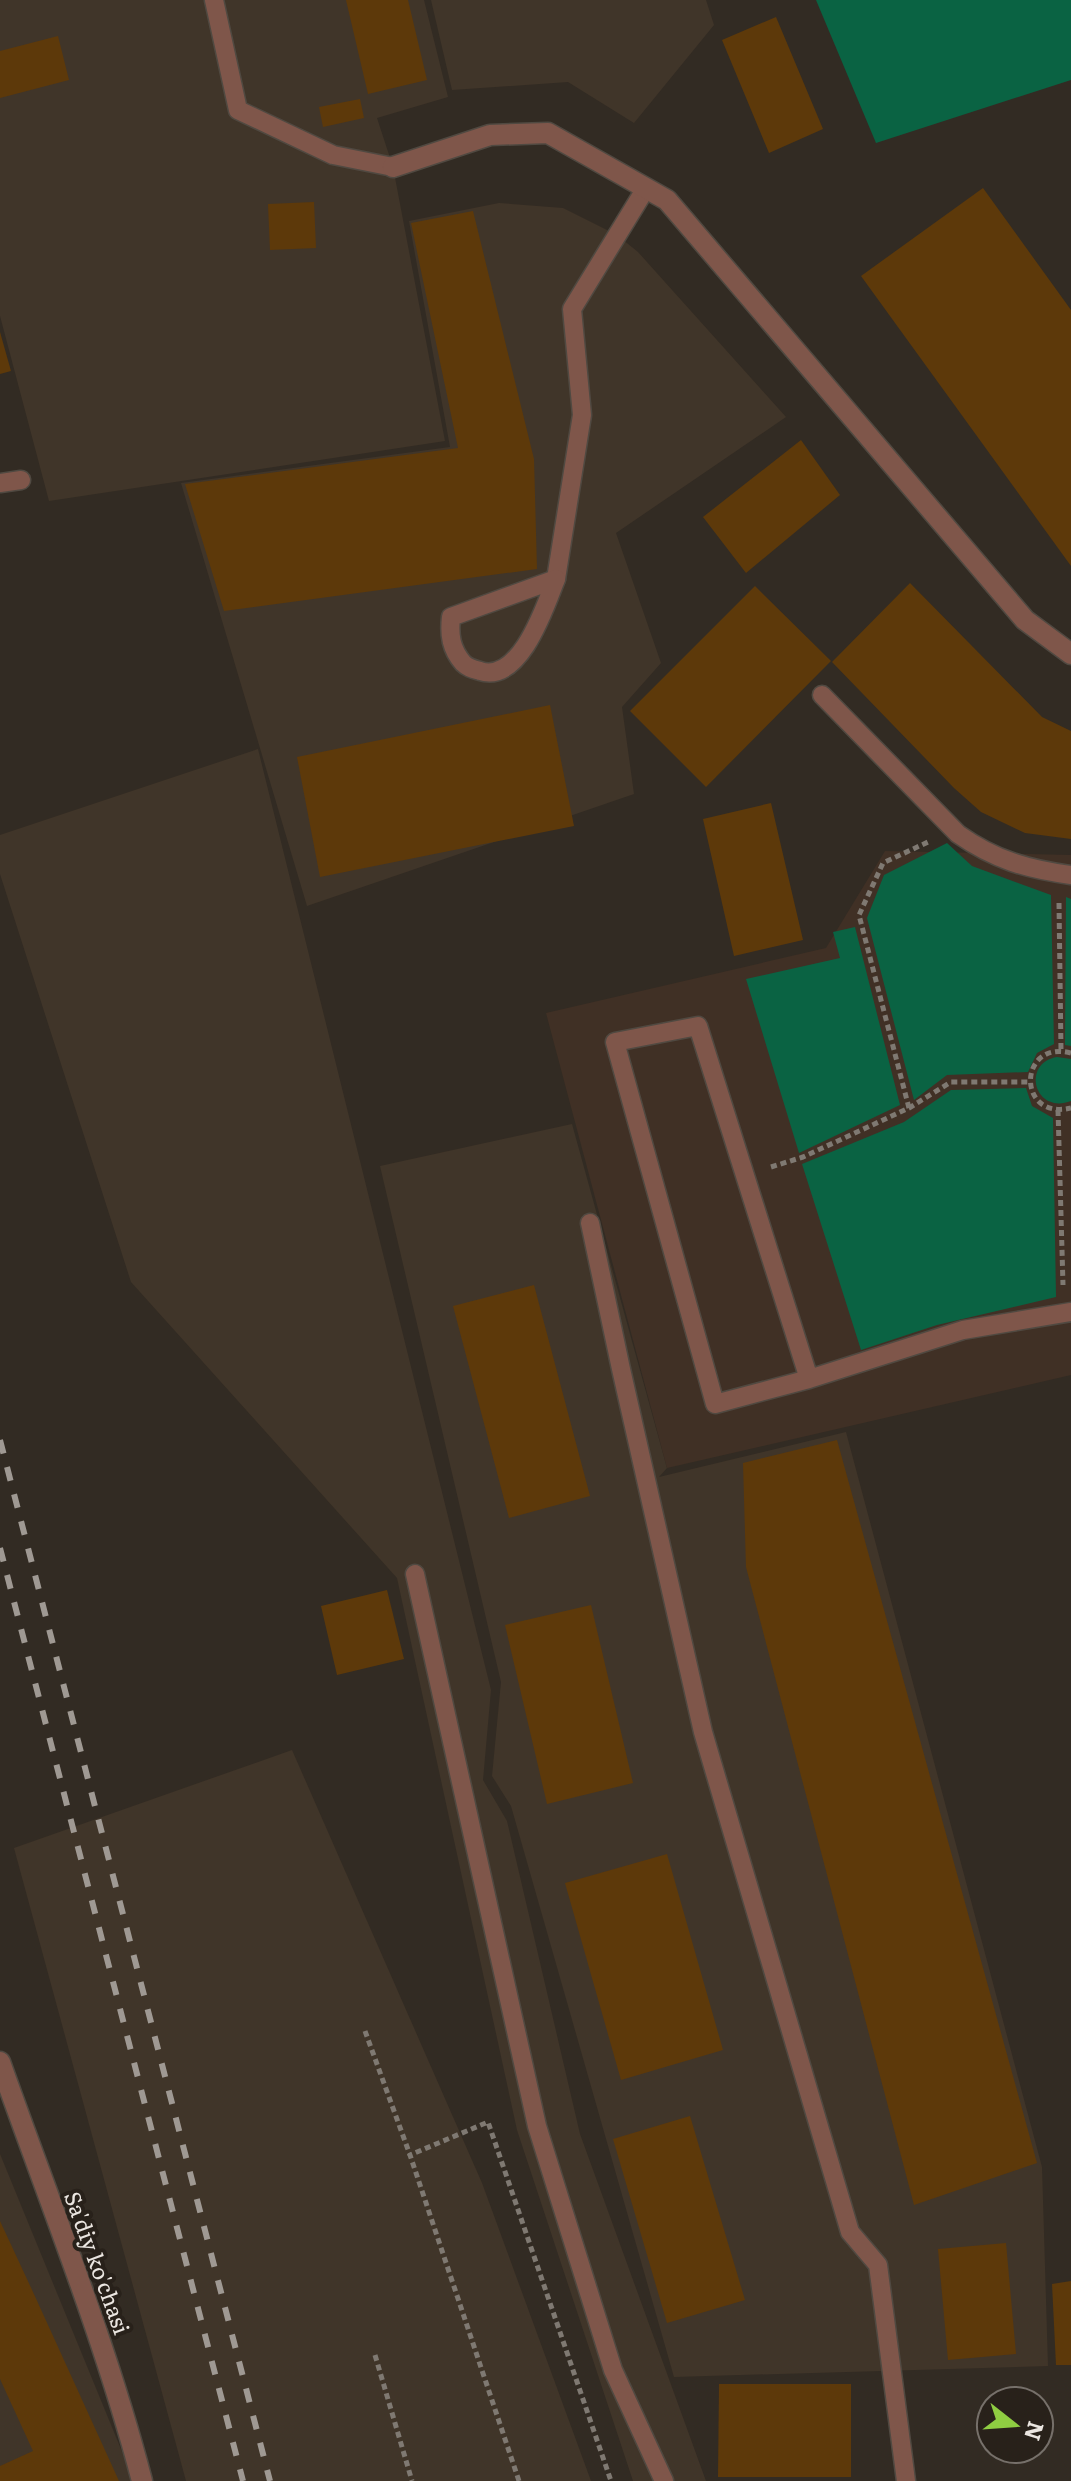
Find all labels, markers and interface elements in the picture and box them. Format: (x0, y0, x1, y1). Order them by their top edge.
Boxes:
street label: Sa'diy ko'chasi (57, 2186, 140, 2339)
north arrow (975, 2385, 1055, 2465)
text: N (1017, 2418, 1054, 2445)

